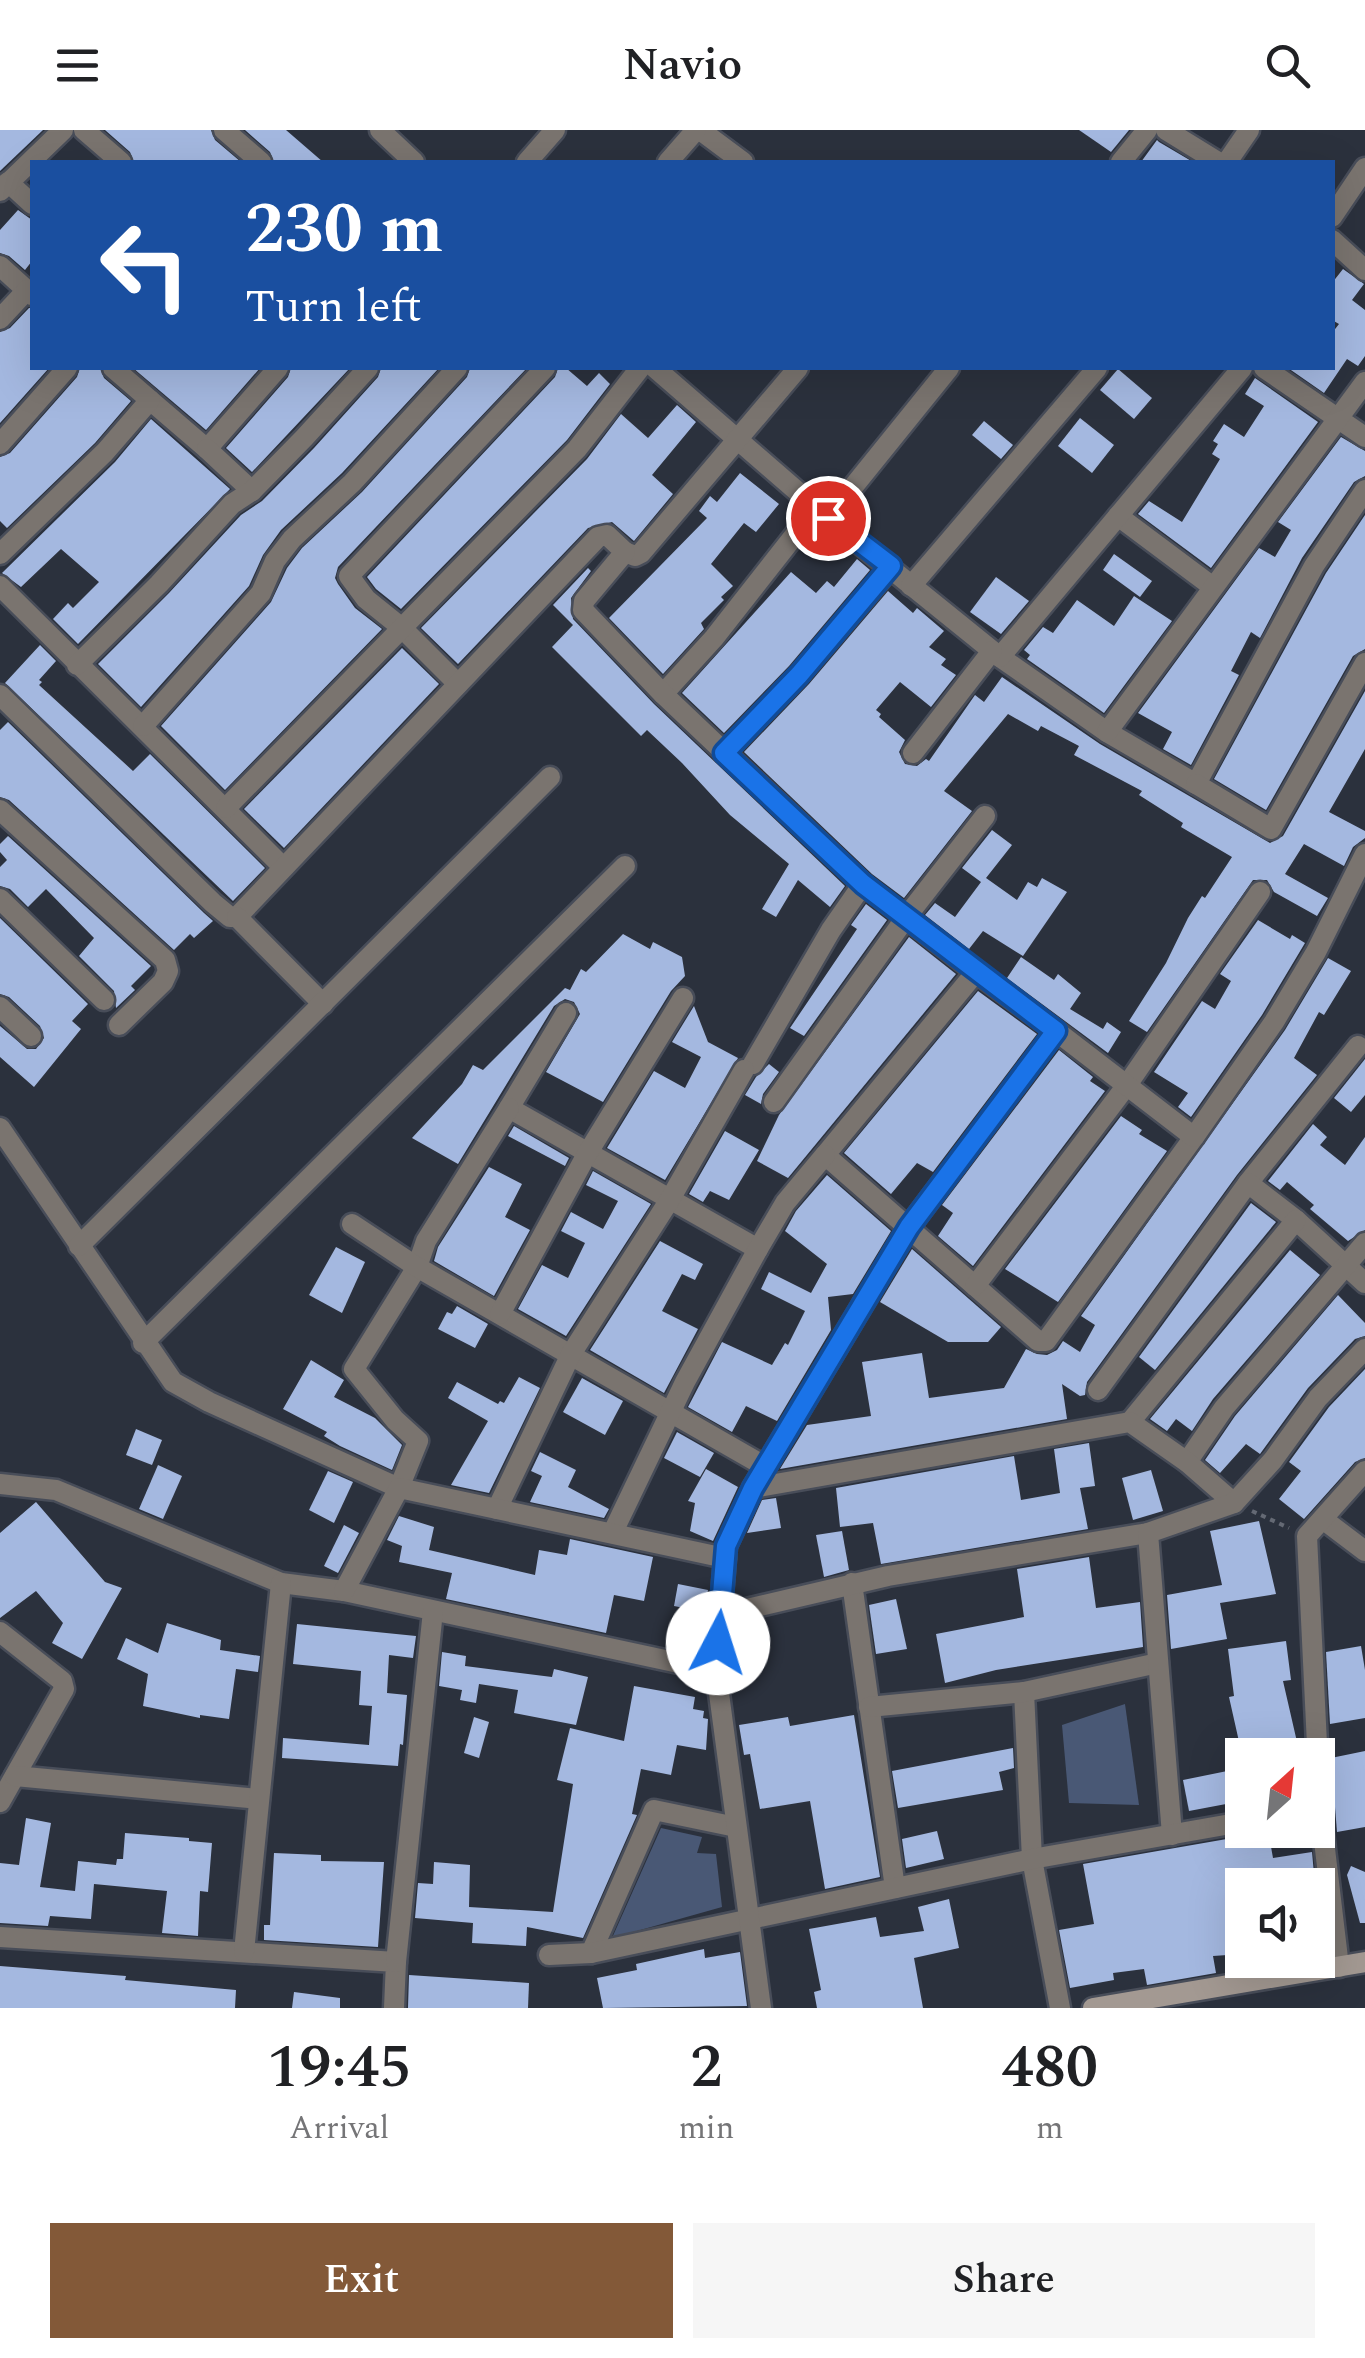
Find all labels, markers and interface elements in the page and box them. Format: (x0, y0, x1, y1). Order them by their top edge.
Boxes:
text: Navio (623, 31, 742, 100)
icon: menu (50, 38, 105, 93)
icon: search (1260, 38, 1315, 93)
text: 230 m (245, 177, 443, 283)
icon: left (80, 200, 210, 330)
text: Turn left (245, 273, 422, 342)
pin (786, 476, 871, 561)
icon: arrive (801, 491, 856, 546)
position arrow (666, 1591, 770, 1695)
north arrow (1225, 1738, 1335, 1848)
map controls (1225, 1738, 1335, 1978)
button: sound (1225, 1868, 1335, 1978)
text: 19:45 (267, 2022, 411, 2114)
text: 2 (690, 2022, 723, 2114)
text: 480 (1001, 2022, 1098, 2114)
text: Arrival (289, 2104, 389, 2153)
text: min (678, 2104, 734, 2153)
text: m (1036, 2104, 1063, 2153)
button: Exit (50, 2223, 673, 2338)
button: Share (693, 2223, 1315, 2338)

